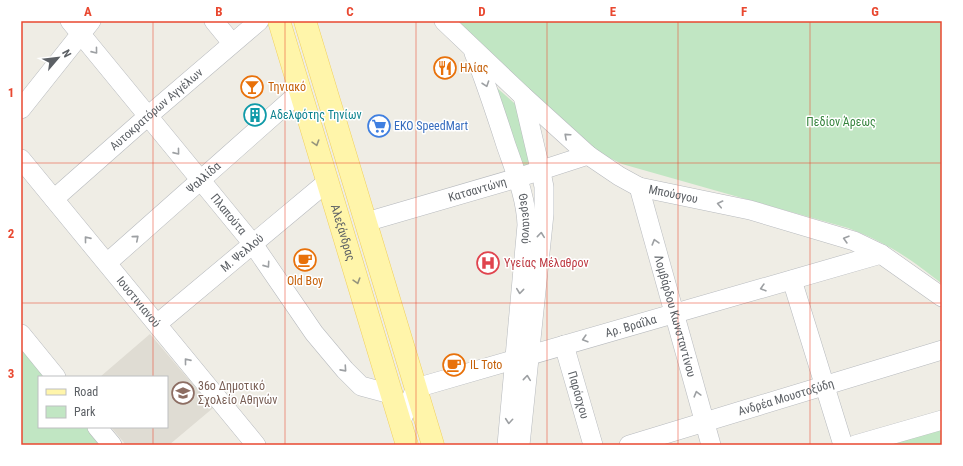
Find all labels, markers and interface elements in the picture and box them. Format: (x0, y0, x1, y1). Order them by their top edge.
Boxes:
text: A (84, 4, 92, 19)
text: B (215, 4, 223, 19)
text: C (346, 4, 354, 19)
text: D (478, 4, 486, 19)
text: E (610, 4, 617, 19)
text: F (741, 4, 747, 19)
text: G (871, 4, 879, 19)
north arrow (38, 38, 78, 78)
one-way arrow (91, 47, 98, 54)
text: N (59, 48, 74, 60)
restaurant icon: Ηλίας (432, 55, 458, 81)
place label: Ηλίας (460, 61, 489, 75)
street label: Αυτοκρατόρων Αγγέλων (107, 65, 205, 153)
bar icon: Τηνιακό (239, 74, 265, 100)
place label: Τηνιακό (268, 80, 306, 94)
one-way arrow (481, 81, 490, 88)
text: 1 (8, 85, 14, 100)
building icon: Αδελφότης Τηνίων (242, 102, 268, 128)
place label: Αδελφότης Τηνίων (270, 108, 362, 122)
supermarket icon: EKO SpeedMart (366, 113, 392, 139)
park label: Πεδίον Άρεως (806, 115, 876, 129)
place label: EKO SpeedMart (394, 119, 468, 133)
one-way arrow (564, 133, 572, 140)
one-way arrow (311, 139, 320, 146)
one-way arrow (173, 147, 180, 154)
street label: Ψαλλίδα (184, 159, 223, 196)
street label: Κατσαντώνη (447, 174, 508, 205)
street label: Μπούσγου (647, 182, 699, 206)
street label: Πλαπούτα (208, 191, 249, 238)
street label: Θερειανού (515, 192, 534, 245)
one-way arrow (717, 201, 723, 209)
street label: Αλεξάνδρας (328, 203, 358, 263)
text: 2 (8, 226, 15, 241)
street label: Μ. Ψελλού (218, 231, 267, 275)
one-way arrow (537, 232, 546, 238)
one-way arrow (131, 235, 139, 242)
one-way arrow (842, 235, 849, 243)
one-way arrow (84, 236, 91, 243)
one-way arrow (651, 238, 660, 245)
cafe icon: Old Boy (292, 247, 318, 273)
hospital icon: Υγείας Μέλαθρον (475, 250, 501, 276)
street label: Λομβάρδου Κωνσταντίνου (651, 253, 699, 379)
place label: Υγείας Μέλαθρον (504, 256, 589, 270)
one-way arrow (262, 260, 269, 267)
street label: Ιουστινιανού (114, 274, 163, 330)
place label: Old Boy (287, 274, 323, 288)
one-way arrow (352, 277, 361, 284)
one-way arrow (760, 283, 767, 292)
one-way arrow (516, 288, 525, 294)
street label: Αρ. Βραΐλα (603, 312, 658, 340)
one-way arrow (581, 334, 588, 343)
cafe icon: IL Toto (441, 352, 467, 378)
one-way arrow (185, 358, 192, 365)
place label: IL Toto (470, 358, 502, 372)
one-way arrow (340, 364, 347, 372)
text: 3 (8, 366, 14, 381)
street label: Παράσχου (565, 369, 592, 421)
one-way arrow (522, 375, 531, 381)
legend (38, 376, 168, 428)
street label: Ανδρέα Μουστοξύδη (736, 376, 836, 418)
place label: 36ο Δημοτικό Σχολείο Αθηνών (198, 379, 278, 407)
school or university icon: 36ο Δημοτικό Σχολείο Αθηνών (170, 380, 196, 406)
text: Road (74, 385, 98, 399)
one-way arrow (693, 391, 702, 398)
text: Park (74, 405, 96, 419)
one-way arrow (504, 418, 513, 424)

